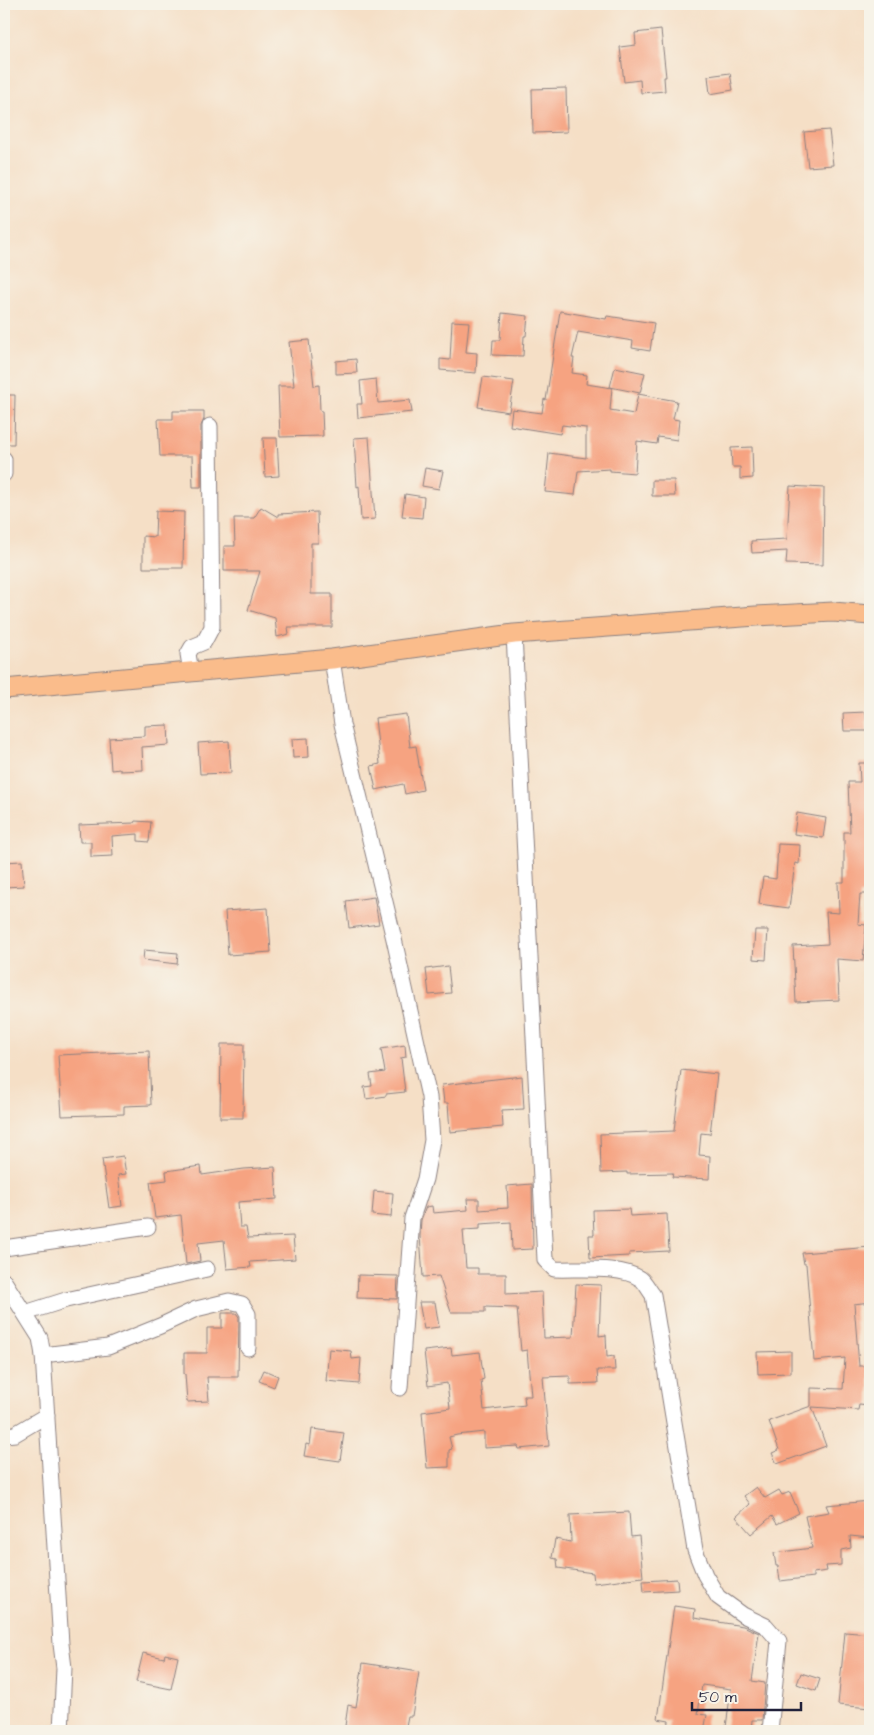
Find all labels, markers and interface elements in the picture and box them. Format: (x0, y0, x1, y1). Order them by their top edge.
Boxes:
scale bar (692, 1680, 800, 1712)
text: 50 m (699, 1687, 737, 1708)

